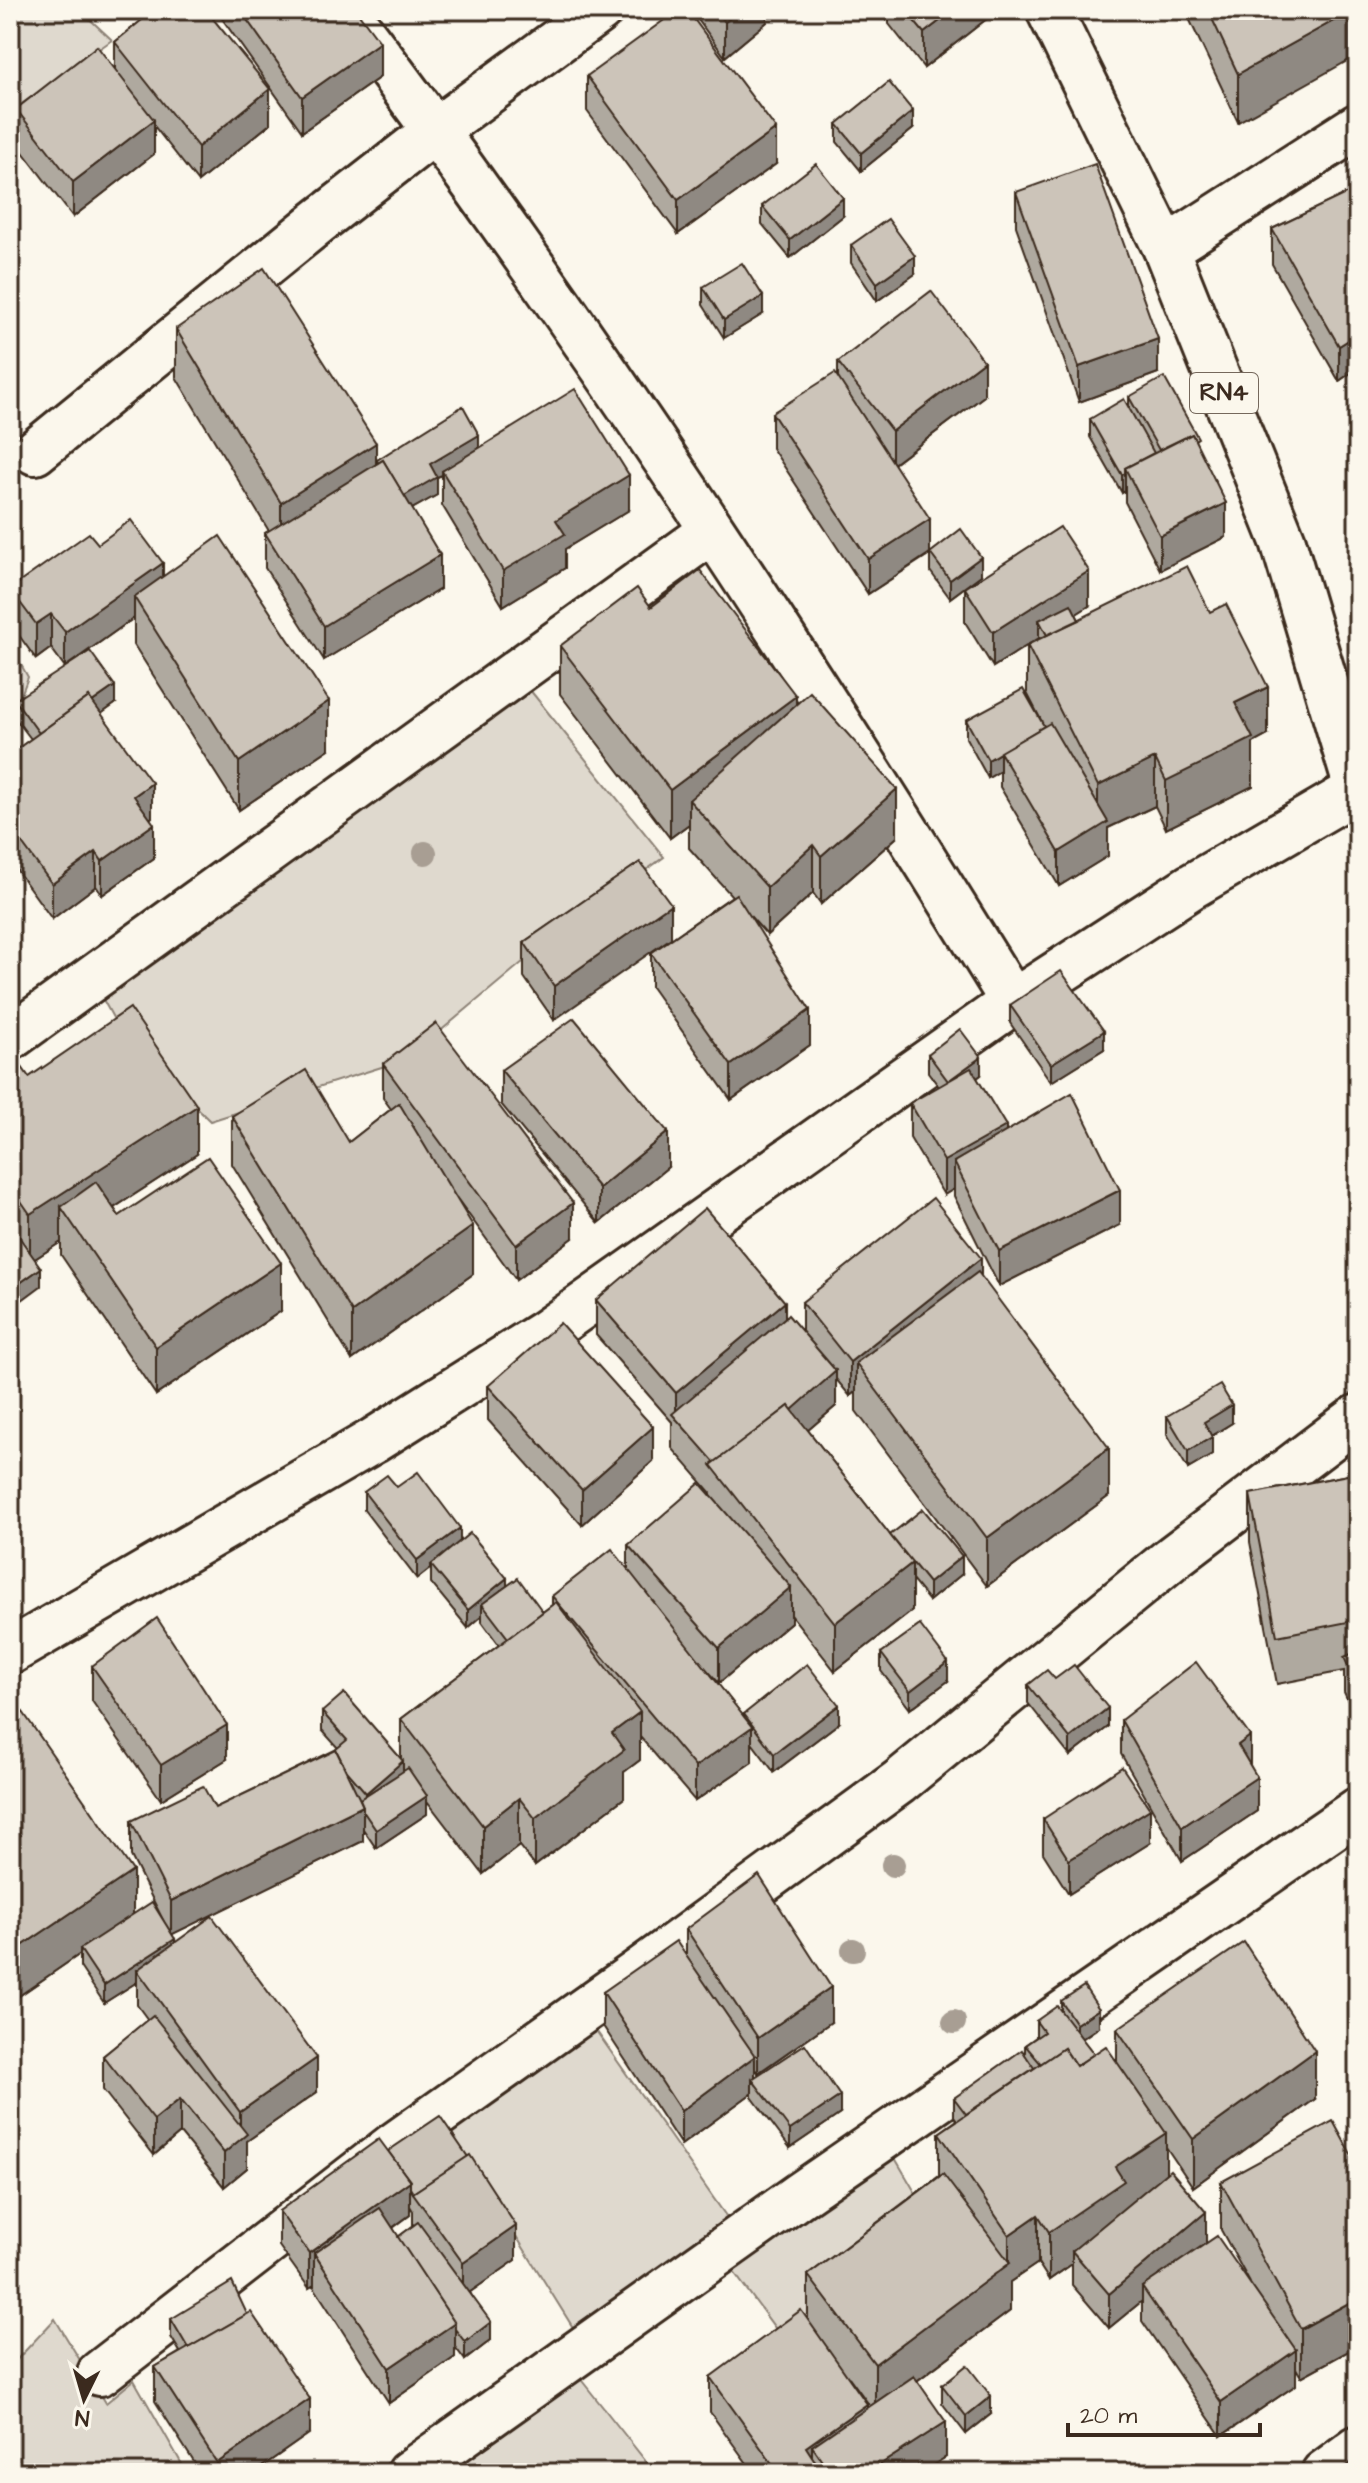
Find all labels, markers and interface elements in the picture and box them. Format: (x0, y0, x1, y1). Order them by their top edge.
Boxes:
road number: RN4 (1190, 373, 1258, 413)
north arrow (44, 2359, 124, 2439)
scale bar (1068, 2387, 1260, 2437)
text: 20 m (1080, 2399, 1137, 2433)
text: N (74, 2401, 91, 2433)

